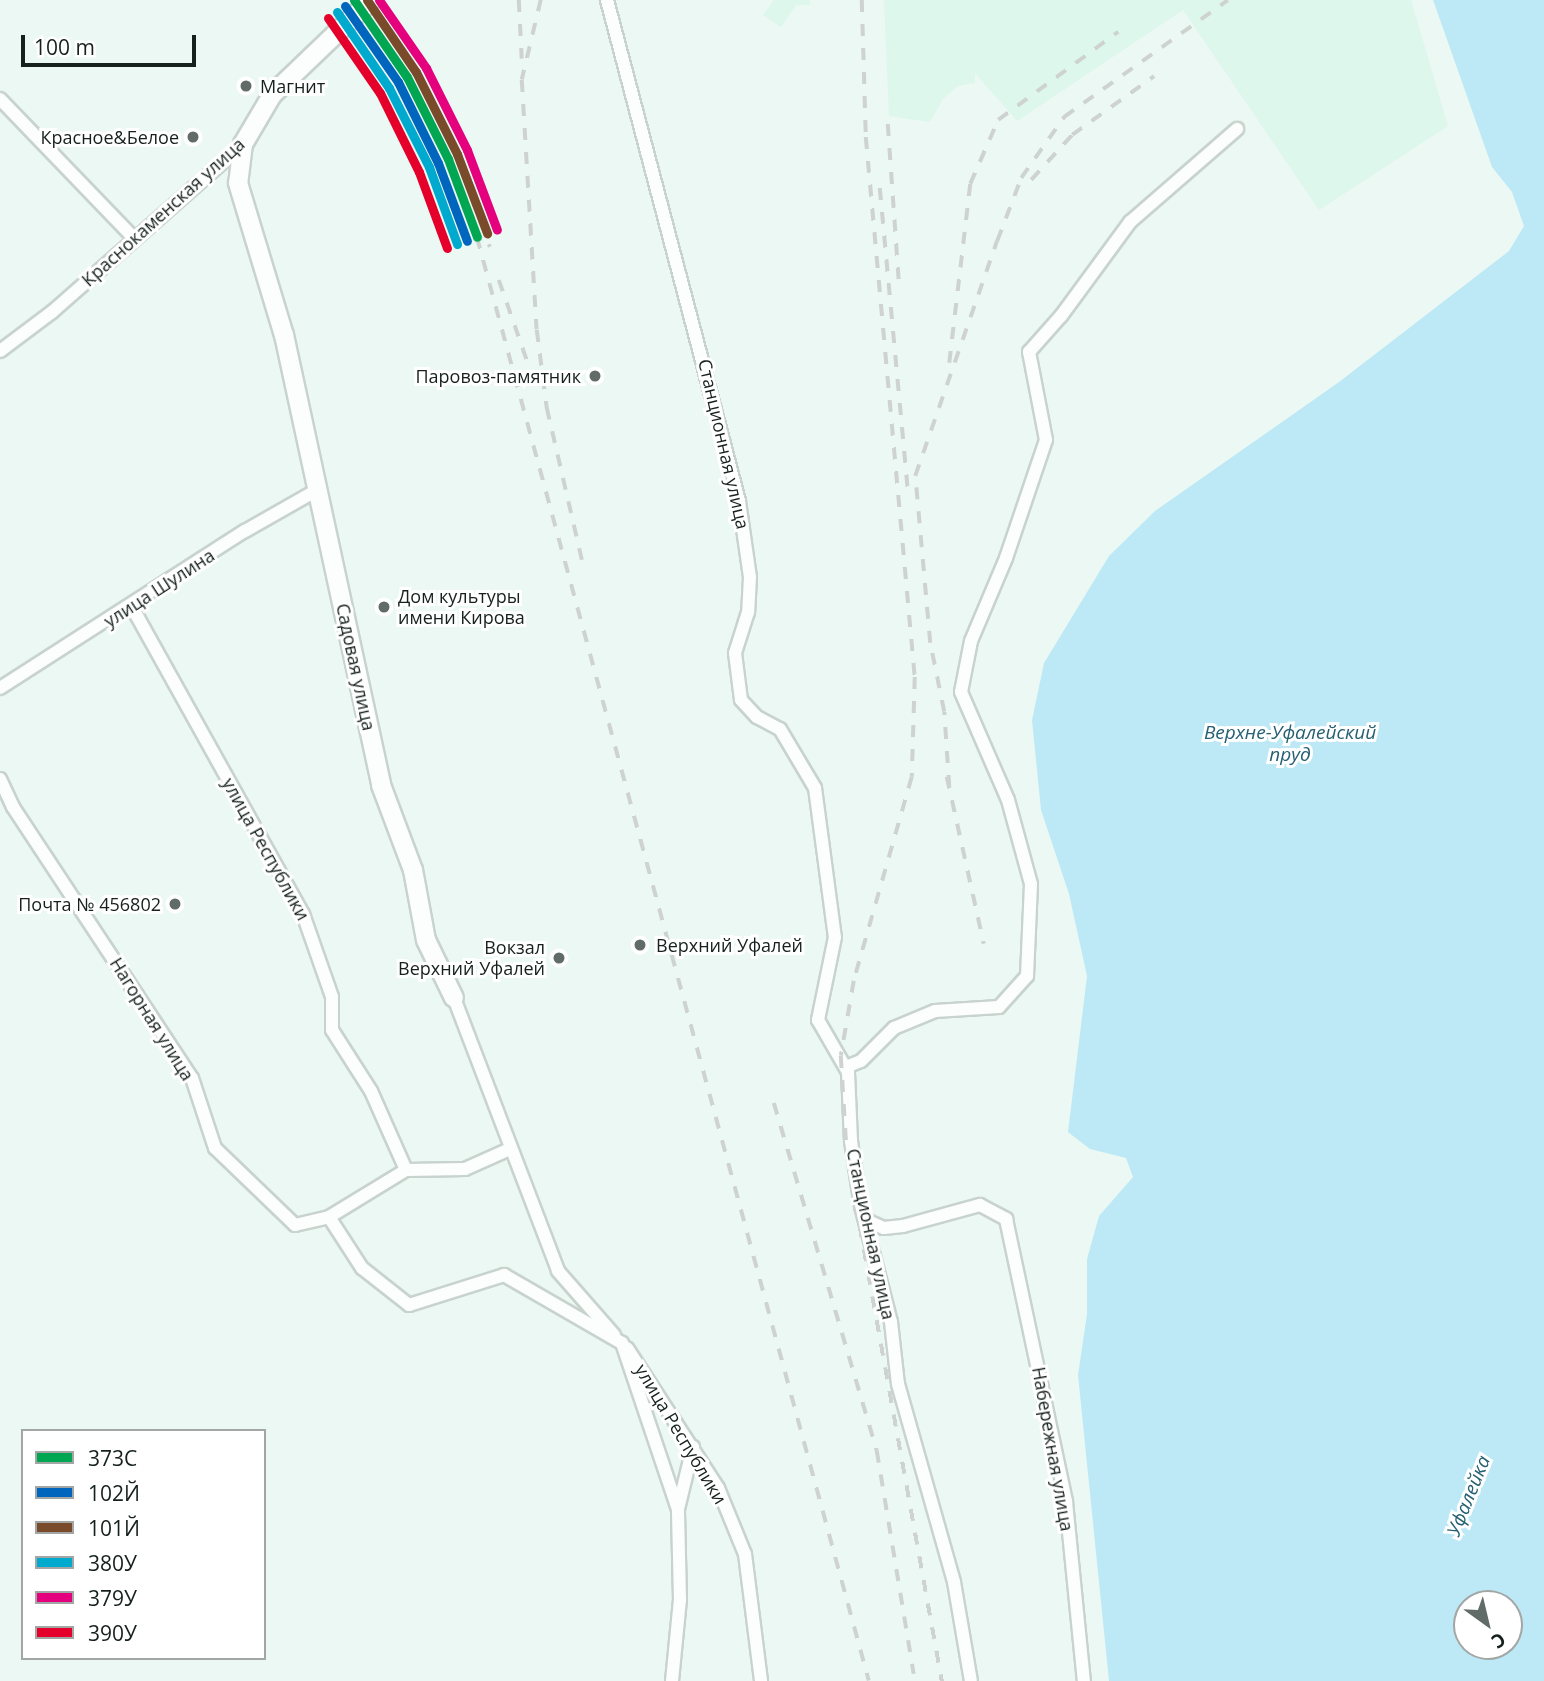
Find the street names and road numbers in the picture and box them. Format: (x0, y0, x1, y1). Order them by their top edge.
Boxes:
street label: Краснокаменская улица (77, 133, 249, 291)
street label: Станционная улица (694, 357, 754, 531)
street label: улица Шулина (100, 544, 218, 632)
street label: Садовая улица (332, 601, 380, 733)
street label: улица Республики (218, 774, 314, 924)
street label: Нагорная улица (105, 954, 199, 1084)
street label: Станционная улица (842, 1147, 900, 1321)
street label: улица Республики (631, 1360, 731, 1508)
street label: Набережная улица (1028, 1365, 1078, 1533)

